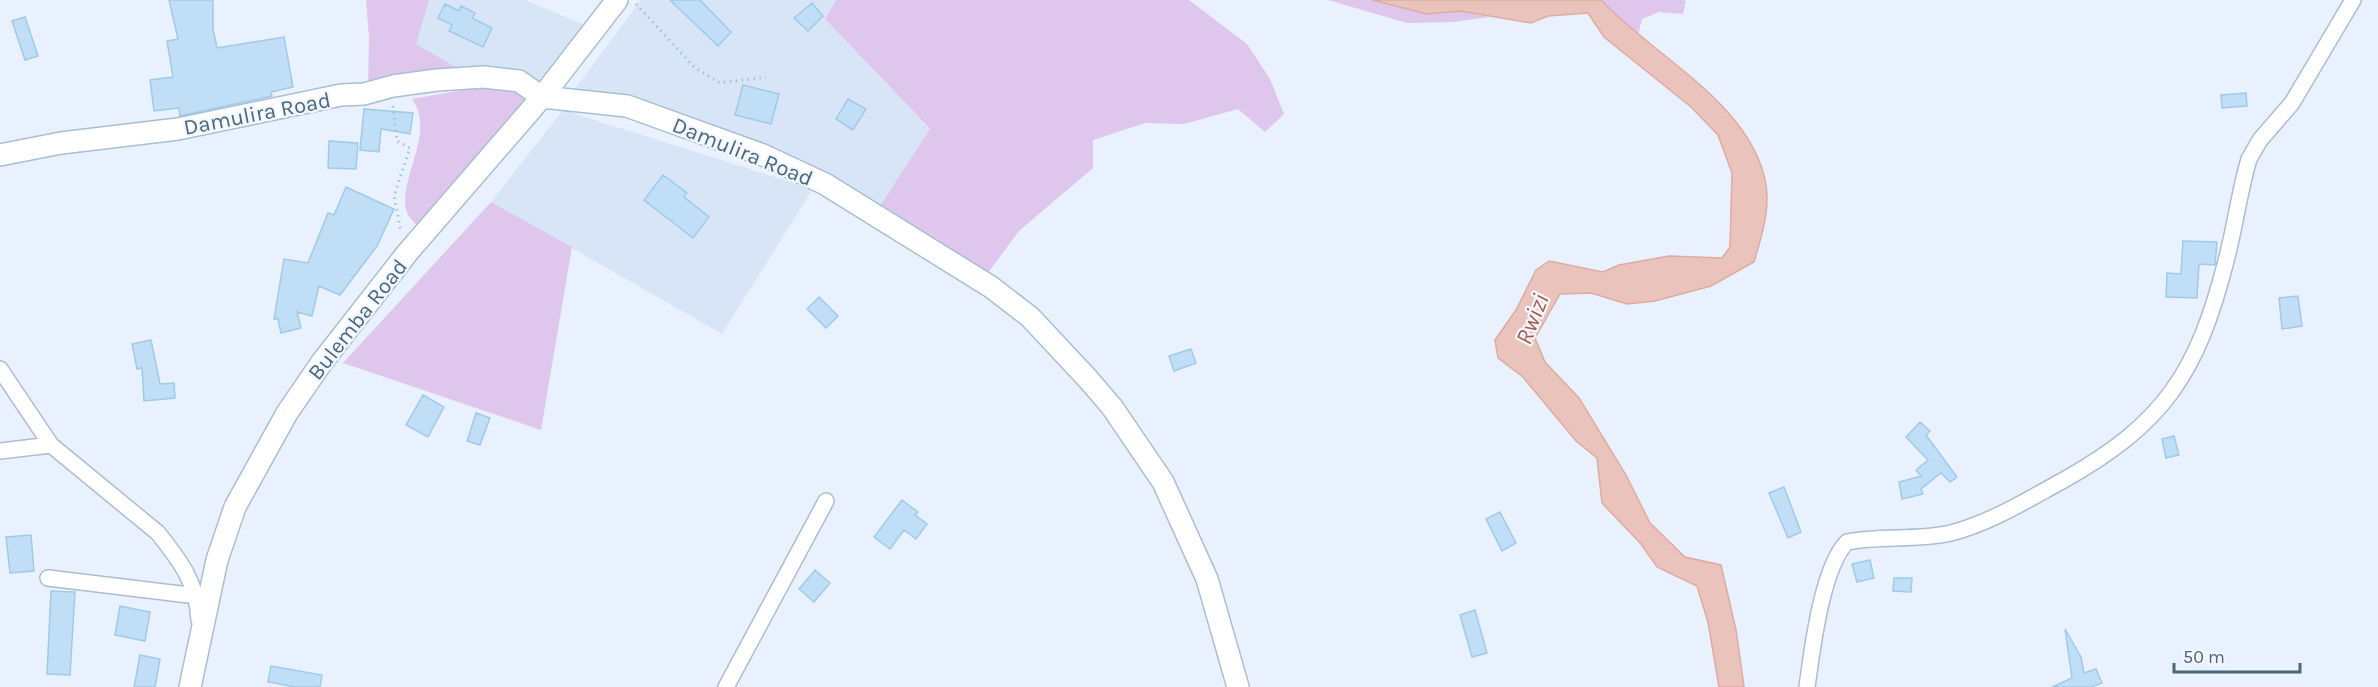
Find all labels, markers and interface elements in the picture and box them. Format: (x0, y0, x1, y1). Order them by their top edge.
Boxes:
street label: Damulira Road (181, 87, 333, 141)
street label: Damulira Road (669, 112, 817, 192)
street label: Bulemba Road (303, 254, 413, 385)
water label: Rwizi (1509, 290, 1555, 348)
scale bar (2174, 636, 2300, 674)
text: 50 m (2183, 646, 2225, 668)

